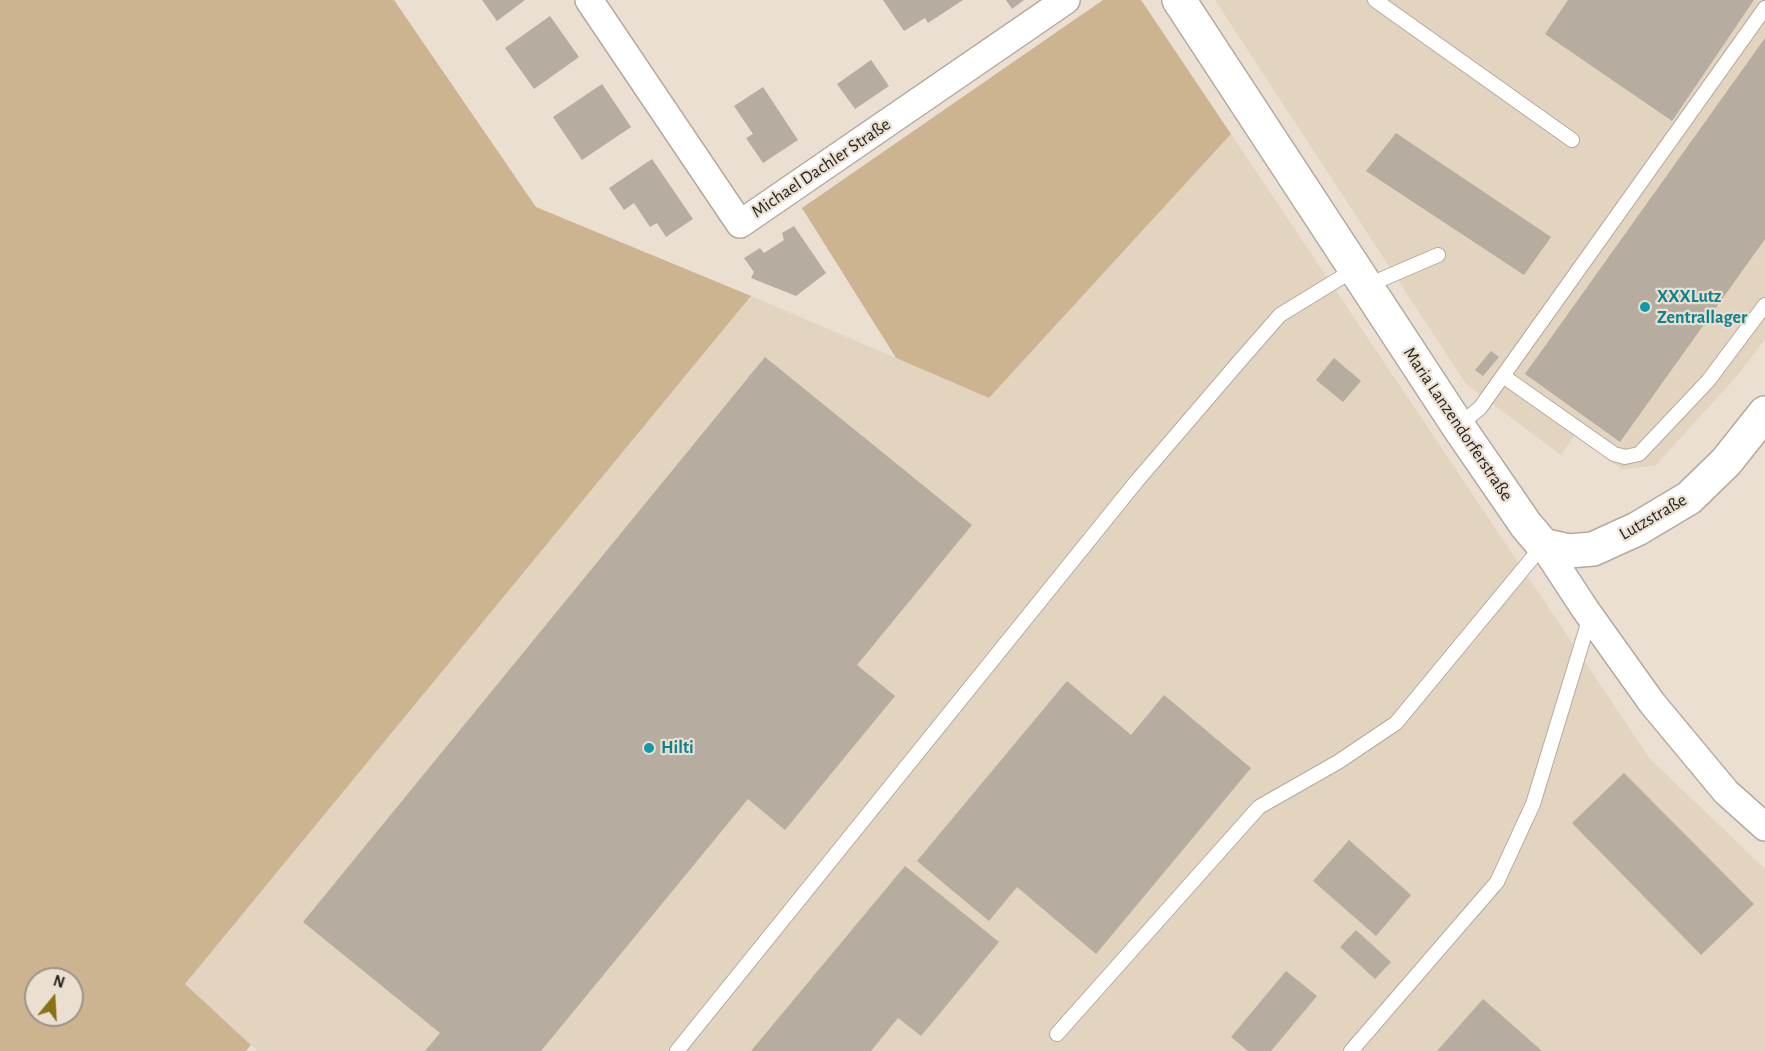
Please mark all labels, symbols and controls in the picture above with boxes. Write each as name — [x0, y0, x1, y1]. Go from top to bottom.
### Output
street label: Michael Dachler Straße — [747, 113, 895, 223]
place label: XXXLutz Zentrallager — [1657, 286, 1747, 328]
marker: XXXLutz Zentrallager — [1638, 300, 1652, 314]
street label: Maria Lanzendorferstraße — [1398, 343, 1518, 505]
street label: Lutzstraße — [1615, 489, 1691, 545]
place label: Hilti — [661, 737, 694, 759]
marker: Hilti — [642, 741, 656, 755]
north arrow — [24, 967, 84, 1027]
text: N — [51, 972, 67, 991]

